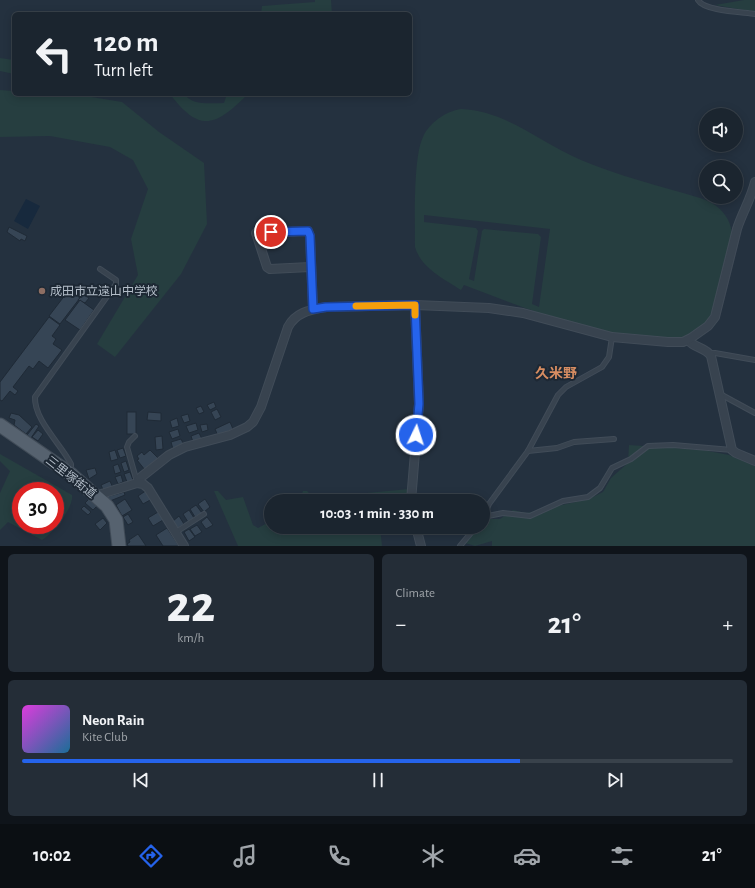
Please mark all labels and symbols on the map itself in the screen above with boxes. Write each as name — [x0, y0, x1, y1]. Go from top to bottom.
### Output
pin — [254, 215, 288, 249]
place label: 成田市立遠山中学校 — [50, 284, 158, 297]
marker: 成田市立遠山中学校 — [37, 286, 47, 296]
district label: 久米野 — [535, 366, 577, 381]
position arrow — [395, 414, 437, 456]
street label: 三里塚街道 — [44, 453, 99, 500]
speed limit sign: 30 — [12, 482, 64, 534]

